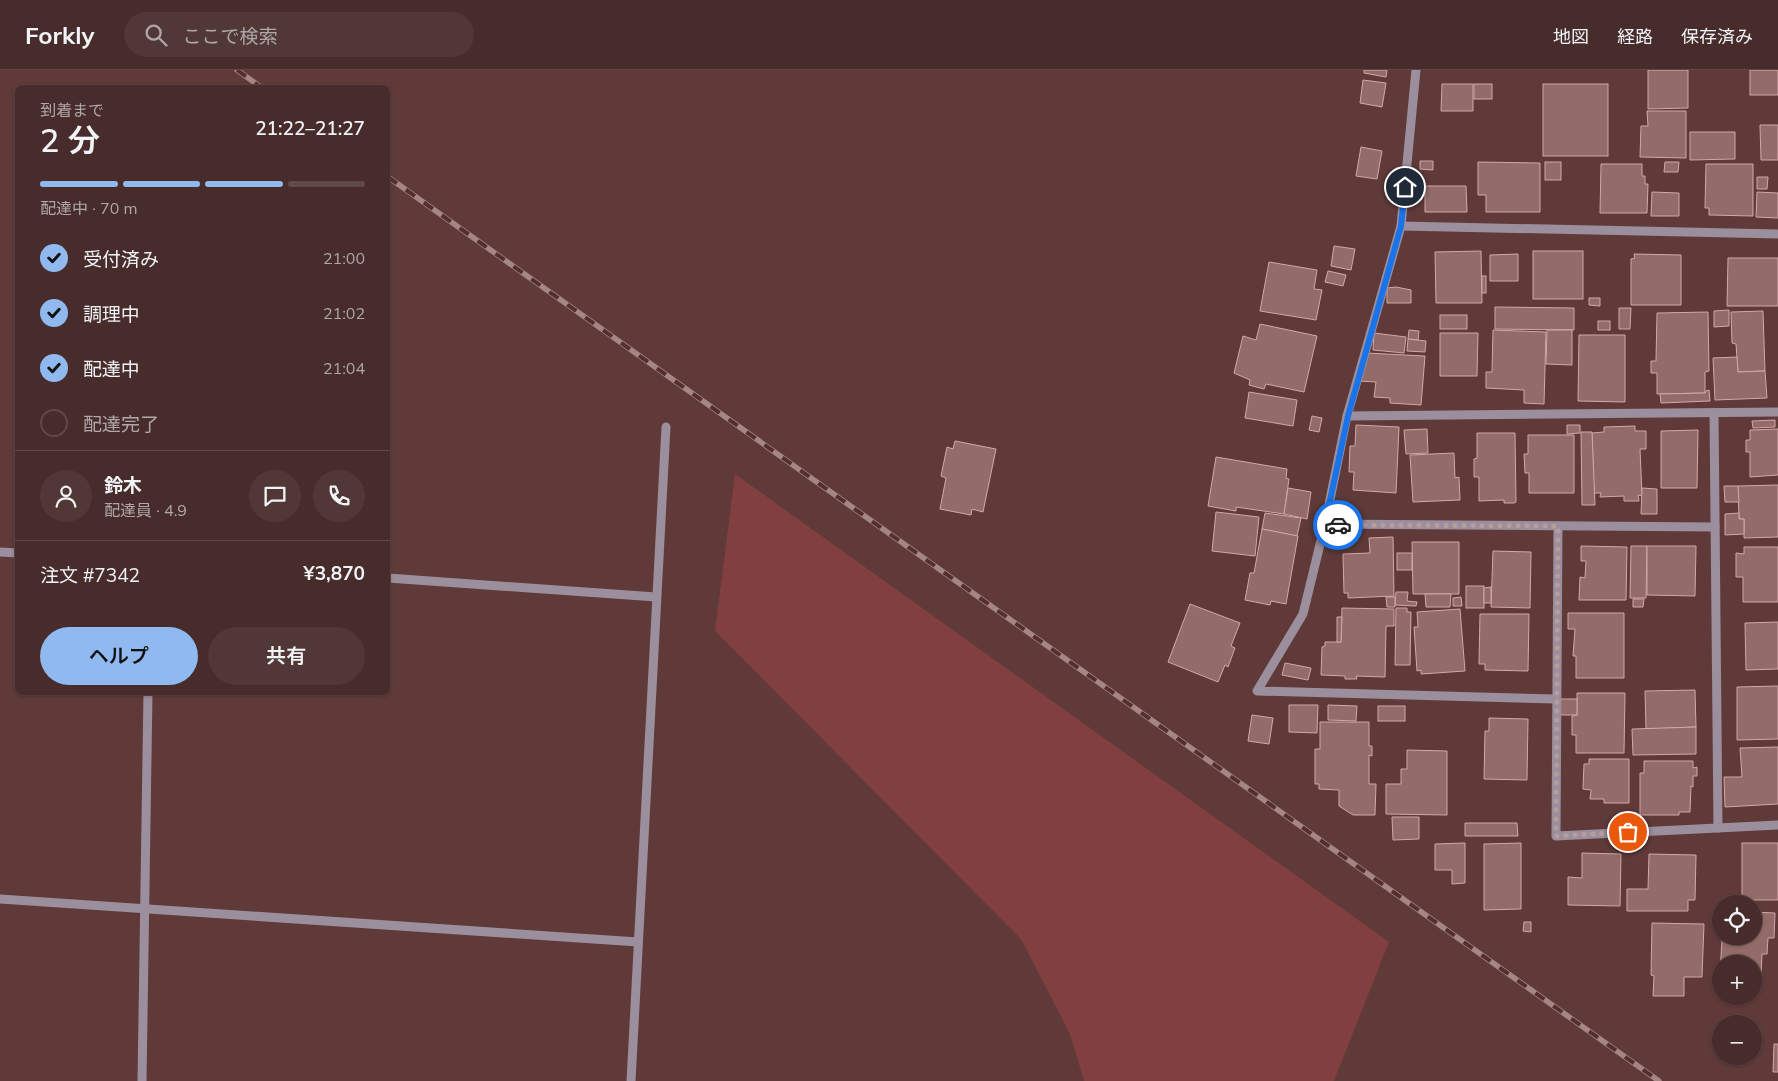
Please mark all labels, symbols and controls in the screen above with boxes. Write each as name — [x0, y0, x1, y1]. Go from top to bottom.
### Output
search box — [124, 12, 474, 57]
text: Forkly — [25, 20, 94, 50]
icon: search — [142, 21, 170, 49]
text: ここで検索 — [182, 24, 278, 48]
text: 地図 — [1553, 25, 1589, 48]
text: 経路 — [1617, 25, 1653, 48]
text: 保存済み — [1681, 25, 1753, 48]
text: 到着まで — [40, 100, 104, 120]
text: 21:22–21:27 — [255, 116, 365, 140]
text: 2 分 — [40, 120, 100, 160]
pin — [1384, 166, 1426, 208]
icon: home — [1391, 173, 1419, 201]
text: 配達中 · 70 m — [40, 198, 137, 218]
icon: check — [40, 244, 68, 272]
text: 受付済み — [83, 247, 159, 271]
text: 21:00 — [323, 248, 365, 268]
icon: check — [40, 299, 68, 327]
text: 調理中 — [83, 302, 140, 326]
text: 21:02 — [323, 303, 365, 323]
icon: check — [40, 354, 68, 382]
text: 配達中 — [83, 357, 140, 381]
text: 21:04 — [323, 358, 365, 378]
text: 配達完了 — [83, 412, 159, 436]
button: person — [40, 470, 92, 522]
button: chat — [249, 470, 301, 522]
button: phone — [313, 470, 365, 522]
text: 鈴木 — [104, 473, 142, 497]
text: 配達員 · 4.9 — [104, 500, 187, 520]
courier — [1313, 500, 1363, 550]
icon: car — [1324, 511, 1352, 539]
text: ¥3,870 — [303, 561, 365, 585]
text: 注文 #7342 — [40, 563, 140, 587]
button: ヘルプ — [40, 627, 198, 685]
button: 共有 — [208, 627, 365, 685]
pin — [1607, 811, 1649, 853]
icon: bag — [1614, 818, 1642, 846]
map controls — [1712, 895, 1762, 1065]
button: locate — [1712, 895, 1762, 945]
button: + — [1712, 955, 1762, 1005]
button: − — [1712, 1015, 1762, 1065]

